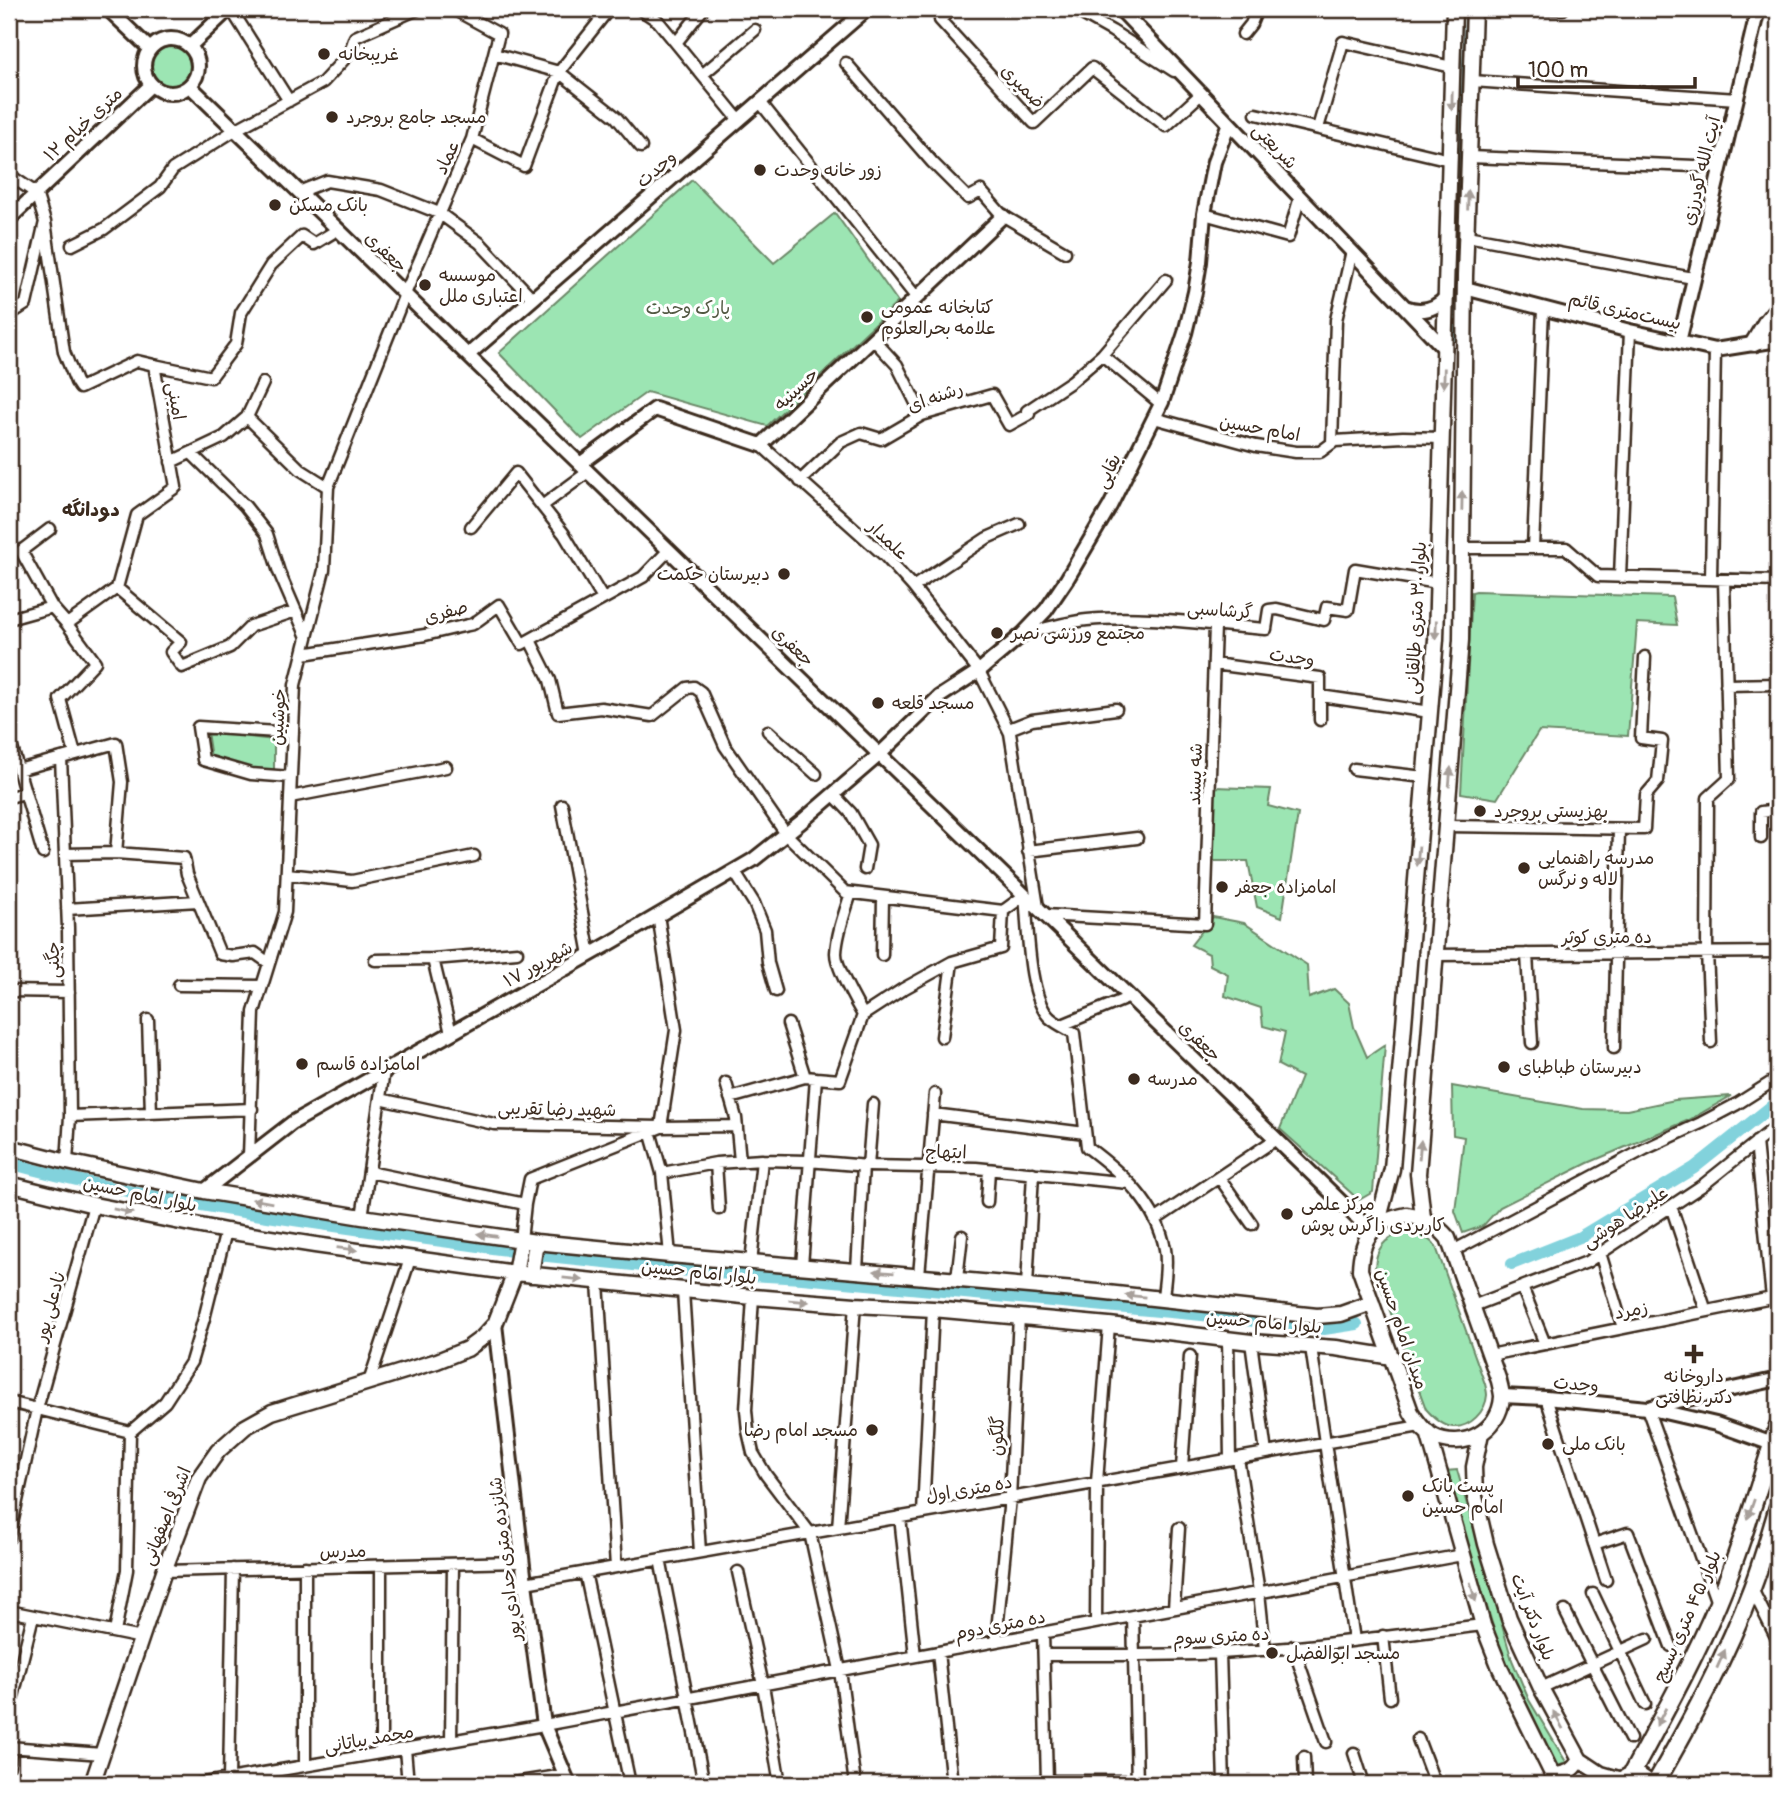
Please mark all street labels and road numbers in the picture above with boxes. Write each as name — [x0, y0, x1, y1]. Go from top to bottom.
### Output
street label: ضمیری — [996, 59, 1050, 113]
street label: ۱۲ متری خیام — [39, 82, 129, 168]
street label: آیت الله گودرزی — [1677, 113, 1727, 228]
street label: شریعتی — [1247, 118, 1302, 174]
street label: عماد — [430, 136, 465, 178]
street label: وحدت — [632, 146, 681, 193]
street label: جعفری — [360, 227, 412, 278]
street label: بیست‌متری قائم — [1566, 287, 1683, 338]
street label: حسینیه — [769, 363, 824, 416]
street label: رشنه ای — [904, 377, 966, 418]
street label: امینی — [161, 380, 190, 422]
street label: امام حسین — [1217, 410, 1302, 449]
street label: بقایی — [1090, 450, 1127, 492]
street label: علمدار — [861, 514, 913, 565]
street label: بلوار ۳۰ متری طالقانی — [1401, 541, 1432, 695]
street label: صفری — [422, 595, 471, 630]
street label: گرشاسبی — [1186, 597, 1254, 624]
street label: جعفری — [767, 621, 819, 672]
street label: وحدت — [1268, 643, 1316, 672]
street label: خوشبین — [266, 688, 291, 746]
street label: شه پسند — [1183, 743, 1208, 805]
street label: ده متری کوثر — [1560, 926, 1652, 949]
street label: ۱۷ شهریور — [500, 936, 577, 993]
street label: چگنی — [42, 941, 65, 979]
street label: جعفری — [1174, 1016, 1226, 1067]
street label: شهید رضا تقریبی — [497, 1097, 617, 1122]
street label: ابتهاج — [925, 1141, 967, 1164]
street label: بلوار امام حسین — [80, 1171, 199, 1220]
street label: علیرضا هوشی — [1578, 1181, 1673, 1254]
street label: بلوار امام حسین — [640, 1255, 758, 1292]
street label: میدان امام حسین — [1368, 1266, 1433, 1393]
street label: نادعلی پور — [29, 1268, 72, 1346]
street label: زمرد — [1612, 1296, 1650, 1325]
street label: بلوار امام حسین — [1205, 1306, 1323, 1341]
street label: وحدت — [1552, 1371, 1600, 1398]
street label: گلگون — [985, 1415, 1010, 1457]
street label: اشرفی اصفهانی — [135, 1463, 197, 1569]
street label: ده متری اول — [924, 1471, 1014, 1508]
street label: شانزده متری حدادی پور — [484, 1476, 527, 1644]
street label: مدرس — [319, 1540, 367, 1563]
street label: بلوار ۴۵ متری بسیج — [1648, 1547, 1727, 1686]
street label: بلوار دکتر آیت — [1505, 1570, 1560, 1664]
street label: ده متری دوم — [953, 1605, 1048, 1648]
street label: ده متری سوم — [1172, 1622, 1270, 1653]
street label: محمد بیاتانی — [322, 1720, 416, 1759]

